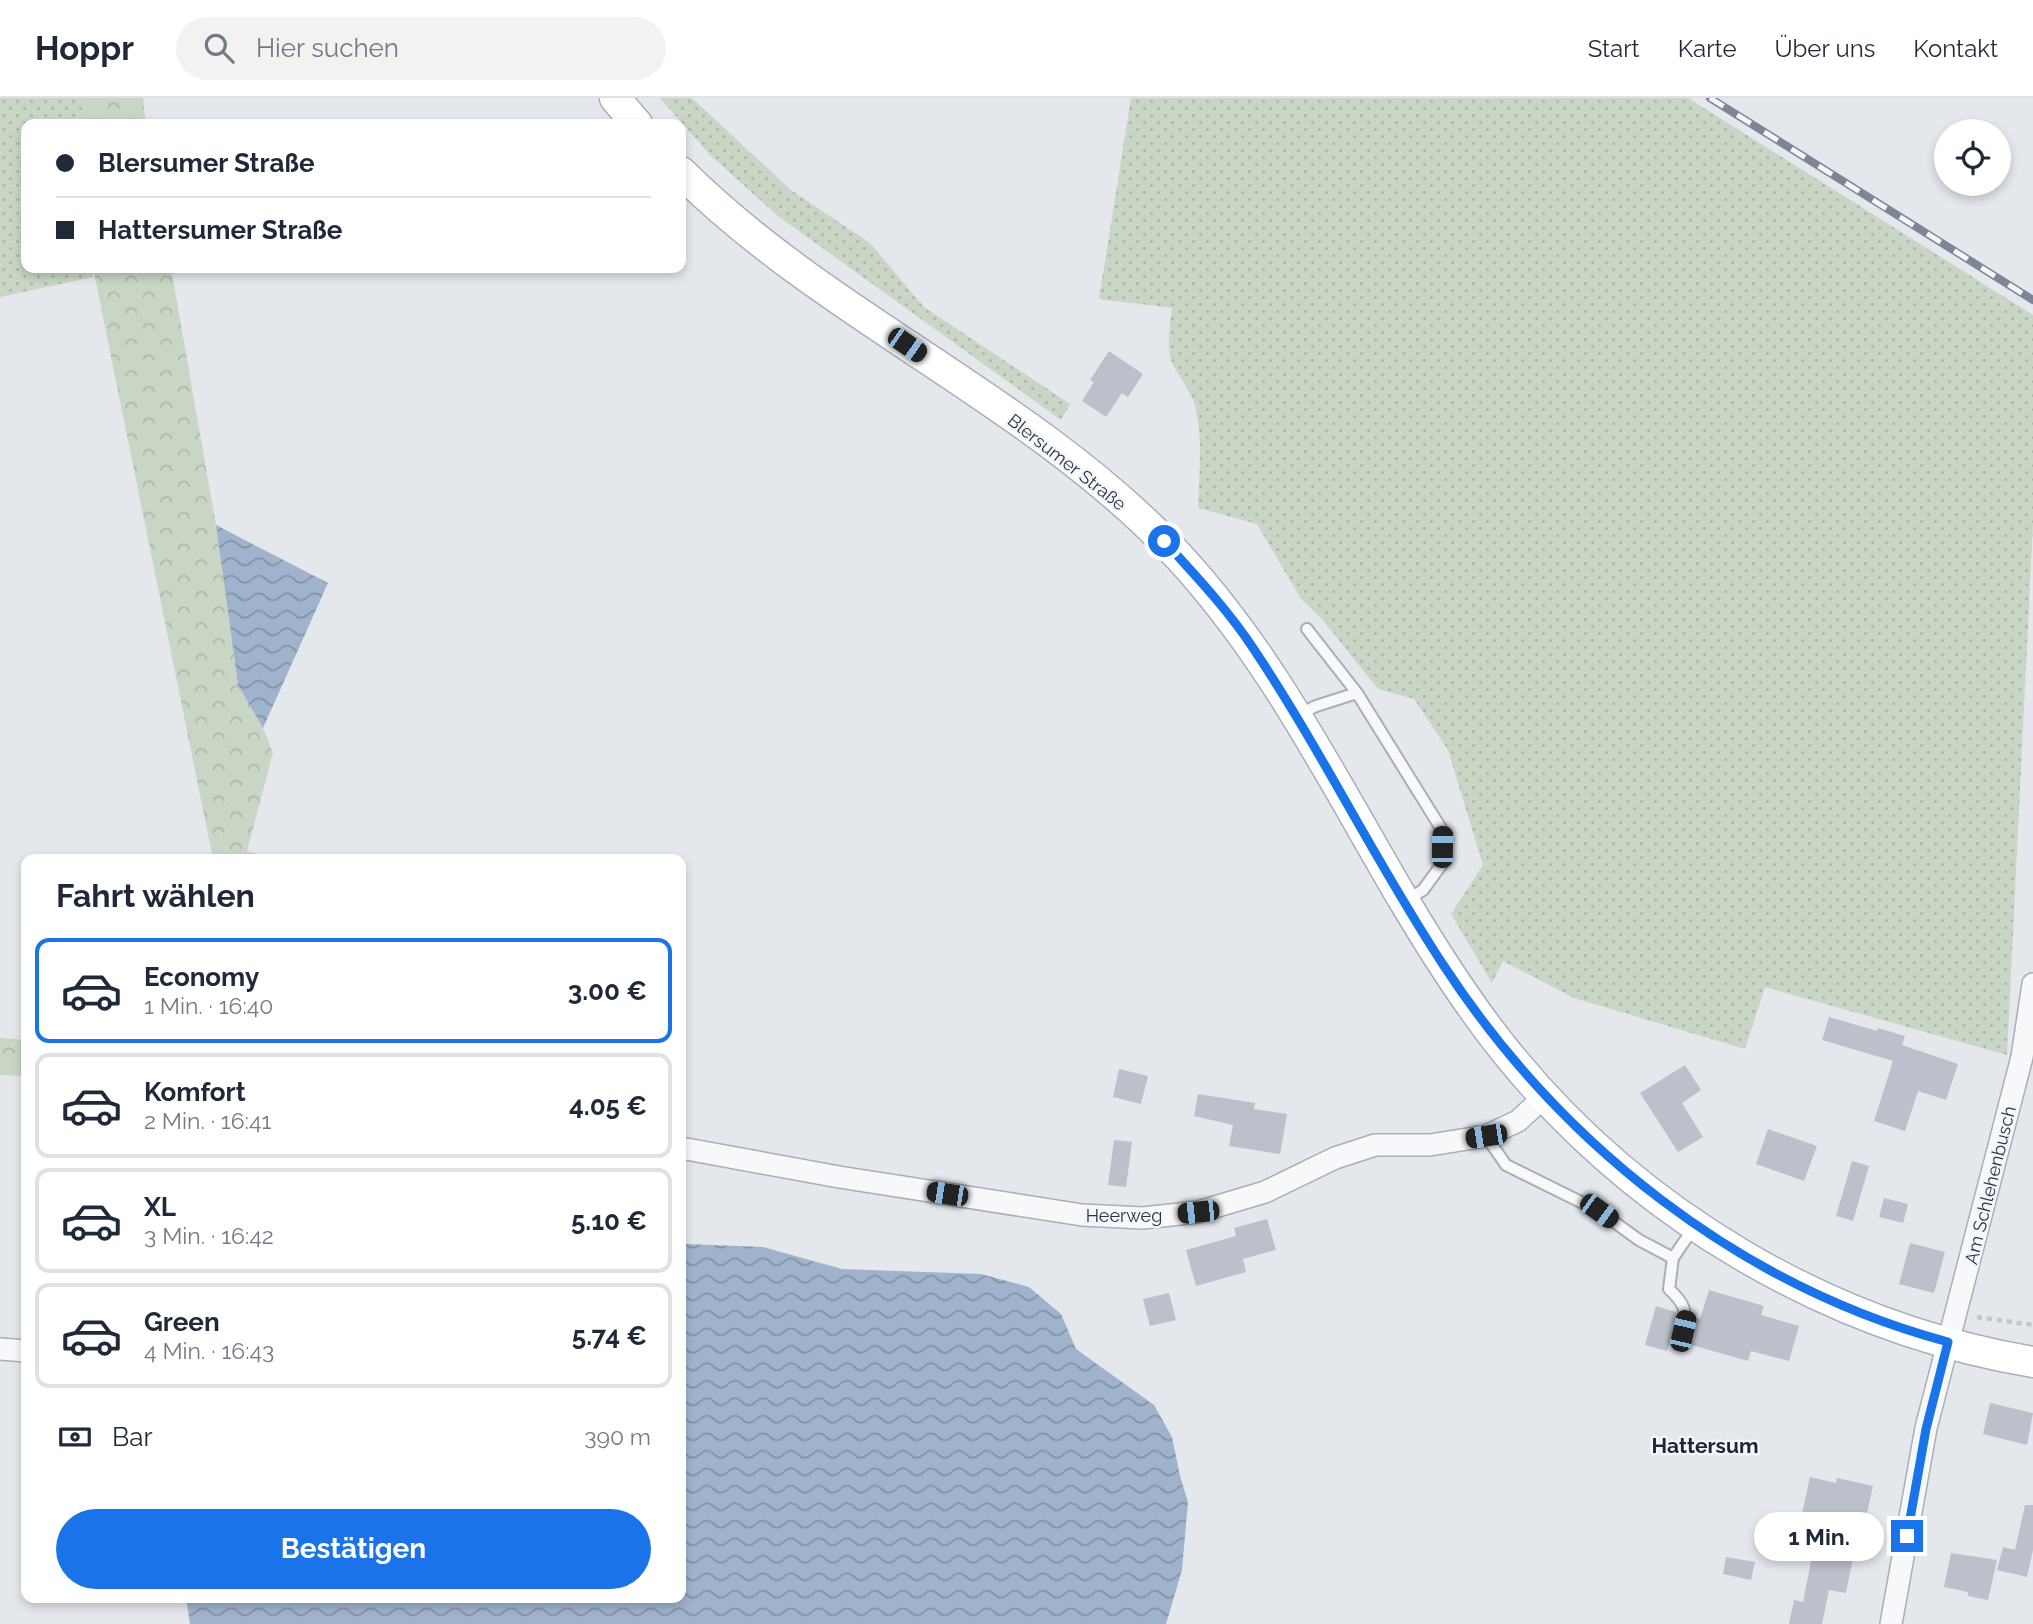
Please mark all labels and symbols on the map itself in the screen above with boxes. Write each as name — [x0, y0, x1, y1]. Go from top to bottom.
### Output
car — [884, 324, 931, 366]
street label: Blersumer Straße — [1004, 409, 1131, 515]
route start — [1148, 525, 1180, 557]
car — [1432, 826, 1453, 868]
street label: Am Schlehenbusch — [1960, 1104, 2020, 1266]
car — [1464, 1122, 1509, 1150]
car — [925, 1180, 970, 1208]
car — [1576, 1190, 1623, 1232]
car — [1177, 1199, 1220, 1225]
street label: Heerweg — [1086, 1205, 1162, 1226]
car — [1669, 1308, 1698, 1354]
district label: Hattersum — [1651, 1433, 1759, 1458]
callout: 1 Min. — [1753, 1512, 1882, 1560]
route end — [1891, 1520, 1923, 1552]

